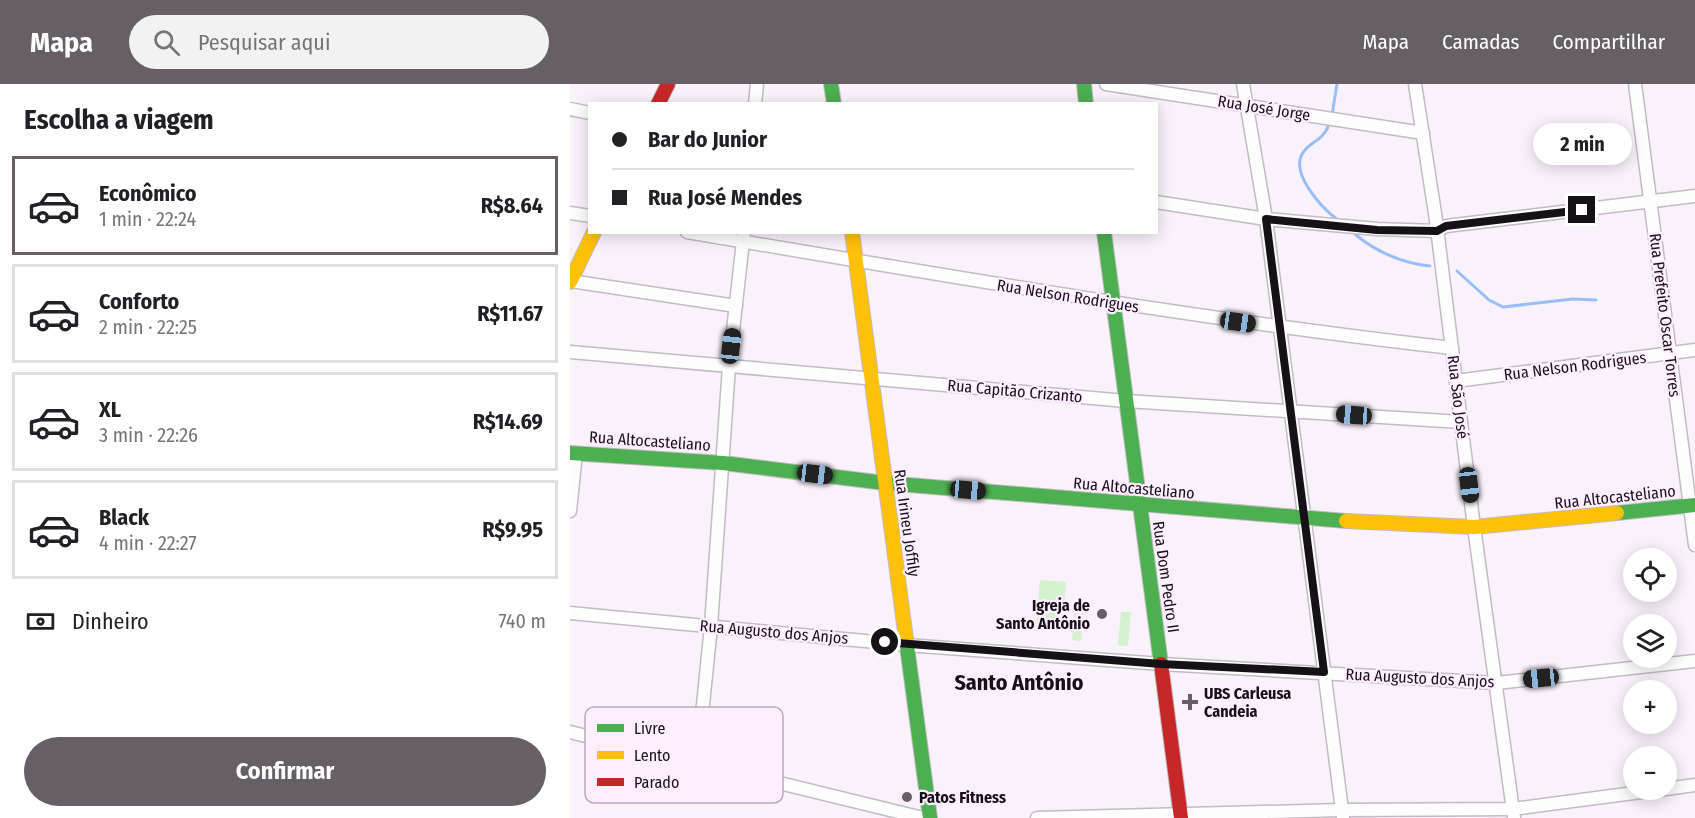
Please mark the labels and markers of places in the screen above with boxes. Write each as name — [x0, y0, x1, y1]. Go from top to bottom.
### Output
place label: Igreja de Santo Antônio — [996, 596, 1090, 633]
marker: Igreja de Santo Antônio — [1095, 607, 1109, 621]
place label: UBS Carleusa Candeia — [1204, 684, 1291, 721]
marker: UBS Carleusa Candeia — [1181, 693, 1199, 711]
place label: Patos Fitness — [919, 788, 1006, 807]
marker: Patos Fitness — [900, 790, 914, 804]

